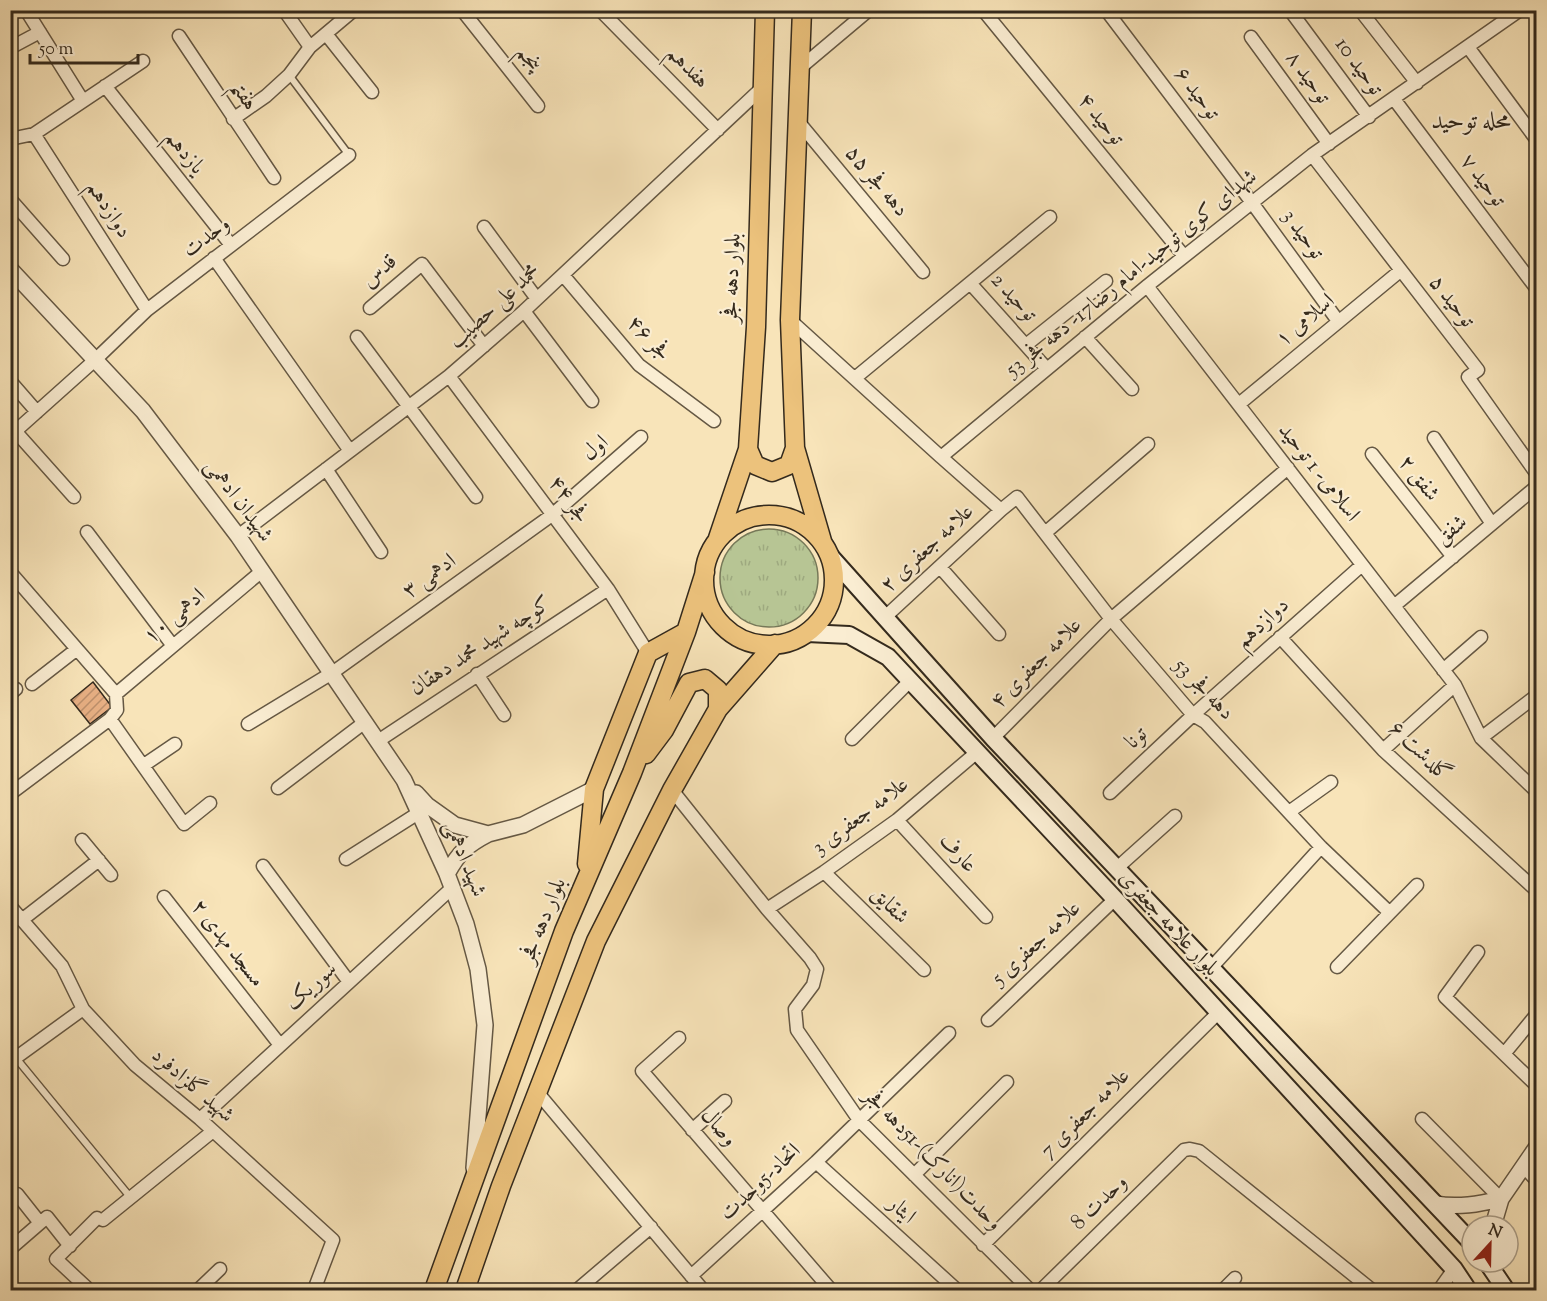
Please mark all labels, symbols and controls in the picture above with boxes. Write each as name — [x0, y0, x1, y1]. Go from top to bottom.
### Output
scale bar — [30, 27, 138, 65]
street label: توحید 10 — [1326, 31, 1391, 104]
text: 50 m — [38, 37, 74, 63]
street label: پنجم — [506, 39, 550, 82]
street label: هفدهم — [657, 39, 716, 98]
street label: توحید ۸ — [1277, 45, 1338, 112]
street label: توحید ۶ — [1165, 61, 1227, 128]
street label: هفتم — [219, 74, 265, 119]
street label: توحید ۴ — [1069, 87, 1132, 154]
district label: محله توحید — [1431, 105, 1511, 139]
street label: یازدهم — [154, 124, 213, 185]
street label: دهه فجر ۵۵ — [836, 139, 916, 225]
street label: توحید ۷ — [1451, 148, 1513, 215]
street label: شهدای کوی توحید-امام رضا17- دهه فجر 53 — [998, 162, 1266, 388]
street label: دوازدهم — [76, 175, 139, 246]
street label: توحید 3 — [1273, 203, 1332, 268]
street label: وحدت — [176, 209, 238, 267]
street label: بلوار دهه فجر — [715, 233, 751, 325]
street label: قدس — [355, 247, 405, 297]
street label: محمد علی حصیب — [442, 257, 548, 357]
street label: توحید 2 — [982, 266, 1044, 330]
street label: توحید ۵ — [1420, 269, 1482, 336]
street label: اسلامی ۱ — [1269, 287, 1343, 355]
street label: فجر ۴۶ — [618, 309, 678, 369]
street label: اسلامی- 1 توحید — [1269, 417, 1367, 529]
street label: اول — [575, 428, 617, 470]
street label: شفق ۲ — [1389, 449, 1447, 509]
street label: شهیدان ادهمی — [196, 452, 280, 550]
street label: فجر ۴۴ — [539, 469, 597, 531]
street label: علامه جعفری ۲ — [874, 497, 982, 601]
street label: شفق — [1429, 508, 1475, 554]
street label: ادهمی ۳ — [396, 546, 464, 608]
street label: ادهمی ۱۰ — [137, 581, 213, 653]
street label: کوچه شهید محمد دهقان — [404, 589, 558, 705]
street label: دوازدهم — [1229, 591, 1299, 659]
street label: علامه جعفری ۴ — [984, 611, 1090, 717]
street label: دهه فجر 53 — [1164, 650, 1241, 728]
street label: گلدشت ۶ — [1380, 714, 1458, 790]
street label: تونا — [1118, 720, 1156, 758]
street label: علامه جعفری 3 — [806, 770, 916, 864]
street label: شهید ادهمی — [434, 816, 494, 902]
street label: عارف — [930, 827, 984, 881]
street label: بلوار علامه جعفری — [1110, 864, 1226, 984]
street label: بلوار دهه فجر — [512, 873, 576, 971]
street label: شقایق — [862, 879, 916, 933]
street label: مسجد مهدی ۲ — [182, 893, 272, 995]
street label: علامه جعفری 5 — [983, 894, 1089, 996]
street label: سوریک — [279, 955, 345, 1019]
street label: شهید گلزادفرد — [143, 1041, 241, 1131]
street label: علامه جعفری 7 — [1034, 1062, 1138, 1166]
street label: وحدت(انارک)-51دهه فجر — [854, 1080, 1009, 1239]
street label: وصال — [692, 1101, 744, 1155]
street label: اتحاد-5وحدت — [713, 1137, 809, 1229]
street label: وحدت 8 — [1064, 1168, 1136, 1238]
street label: ایثار — [878, 1188, 922, 1233]
north arrow — [1460, 1214, 1520, 1274]
text: N — [1484, 1219, 1505, 1246]

